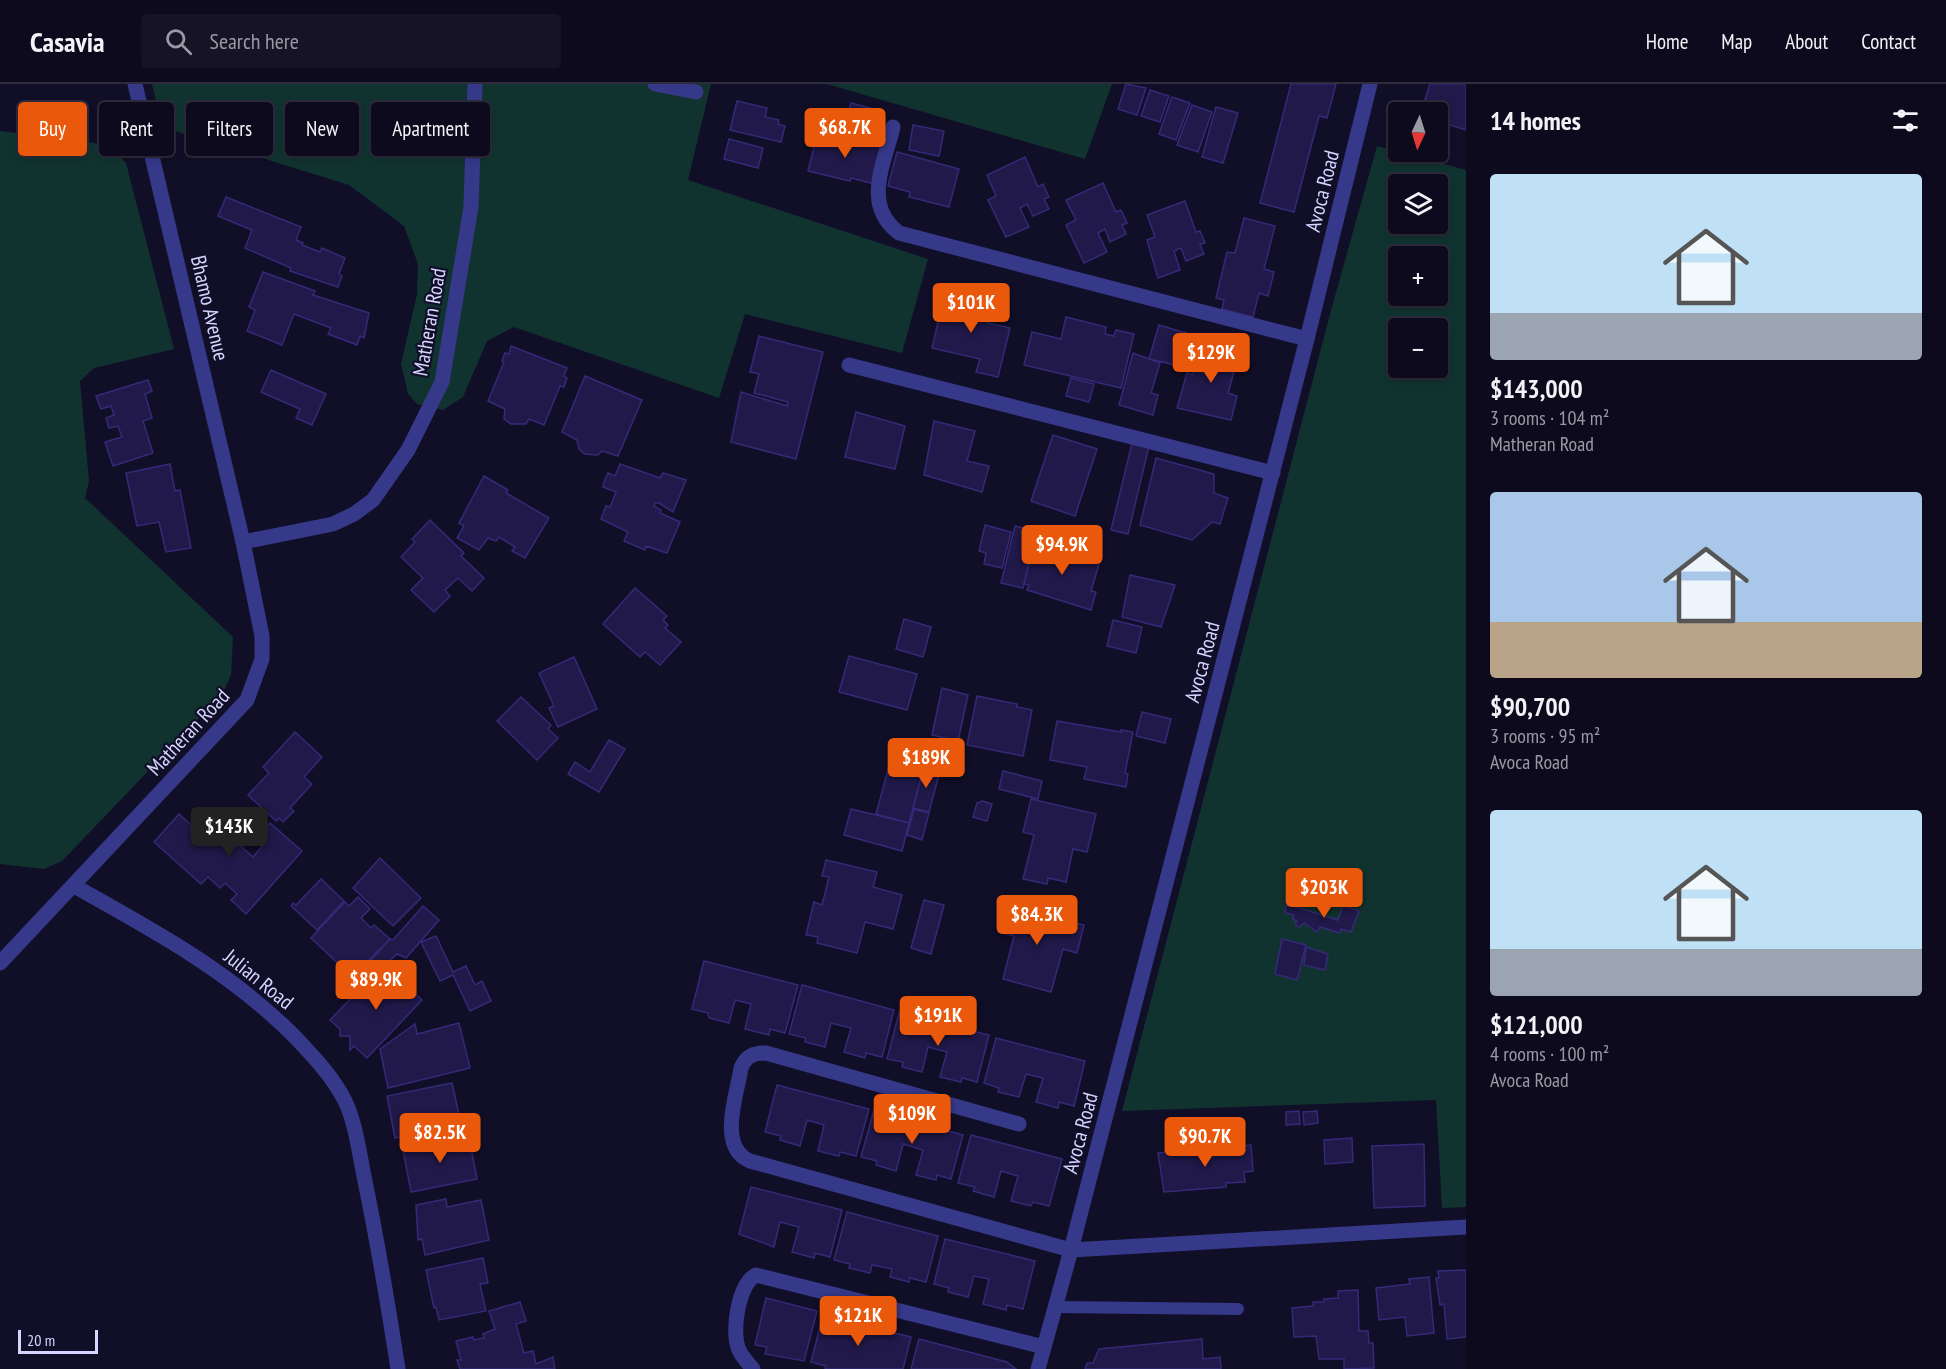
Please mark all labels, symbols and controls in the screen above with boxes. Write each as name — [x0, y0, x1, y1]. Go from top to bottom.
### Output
search box — [141, 14, 561, 68]
text: Casavia — [30, 23, 105, 60]
icon: search — [162, 25, 195, 58]
text: Search here — [210, 27, 299, 55]
text: Home — [1646, 28, 1688, 55]
text: Map — [1721, 28, 1752, 55]
text: About — [1785, 28, 1828, 55]
text: Contact — [1861, 28, 1916, 55]
chip: Buy — [18, 102, 87, 156]
chip: Rent — [99, 102, 174, 156]
chip: Filters — [186, 102, 273, 156]
chip: New — [285, 102, 359, 156]
chip: Apartment — [371, 102, 490, 156]
north arrow — [1388, 102, 1448, 162]
map controls — [1388, 102, 1448, 378]
text: 14 homes — [1490, 104, 1581, 137]
icon: filters — [1889, 104, 1922, 137]
pin: $68.7K — [796, 108, 894, 159]
text: $68.7K — [819, 114, 871, 140]
street label: Avoca Road — [1299, 148, 1345, 234]
button: layers — [1388, 174, 1448, 234]
icon: home — [1652, 213, 1760, 321]
button: + — [1388, 246, 1448, 306]
street label: Bhamo Avenue — [185, 253, 235, 363]
street label: Matheran Road — [406, 266, 452, 378]
pin: $101K — [929, 283, 1013, 334]
text: $101K — [947, 289, 995, 315]
button: − — [1388, 318, 1448, 378]
pin: $129K — [1169, 333, 1253, 384]
text: $129K — [1187, 339, 1235, 365]
text: $143,000 — [1490, 372, 1583, 405]
text: 3 rooms · 104 m² — [1490, 405, 1609, 431]
text: Matheran Road — [1490, 431, 1594, 457]
pin: $94.9K — [1013, 525, 1111, 576]
text: $94.9K — [1036, 531, 1088, 557]
icon: home — [1652, 531, 1760, 639]
street label: Avoca Road — [1178, 619, 1226, 705]
street label: Matheran Road — [141, 683, 235, 781]
text: $90,700 — [1490, 690, 1570, 723]
text: 3 rooms · 95 m² — [1490, 723, 1600, 749]
pin: $189K — [884, 738, 968, 789]
text: $189K — [902, 744, 950, 770]
text: Avoca Road — [1490, 749, 1569, 775]
pin: $143K — [187, 807, 271, 858]
text: $143K — [205, 813, 253, 839]
icon: home — [1652, 849, 1760, 957]
pin: $203K — [1282, 868, 1366, 919]
text: $203K — [1300, 874, 1348, 900]
pin: $84.3K — [988, 895, 1086, 946]
text: $84.3K — [1011, 901, 1063, 927]
street label: Julian Road — [218, 942, 299, 1015]
pin: $89.9K — [327, 960, 425, 1011]
text: $89.9K — [350, 966, 402, 992]
pin: $191K — [896, 996, 980, 1047]
text: $191K — [914, 1002, 962, 1028]
text: $121,000 — [1490, 1008, 1583, 1041]
text: 4 rooms · 100 m² — [1490, 1041, 1609, 1067]
text: Avoca Road — [1490, 1067, 1569, 1093]
street label: Avoca Road — [1056, 1090, 1104, 1176]
pin: $109K — [870, 1094, 954, 1145]
text: $109K — [888, 1100, 936, 1126]
pin: $82.5K — [391, 1113, 489, 1164]
pin: $90.7K — [1156, 1117, 1254, 1168]
text: $82.5K — [414, 1119, 466, 1145]
text: $90.7K — [1179, 1123, 1231, 1149]
pin: $121K — [816, 1296, 900, 1347]
text: $121K — [834, 1302, 882, 1328]
scale bar — [18, 1327, 98, 1354]
text: 20 m — [27, 1330, 55, 1350]

